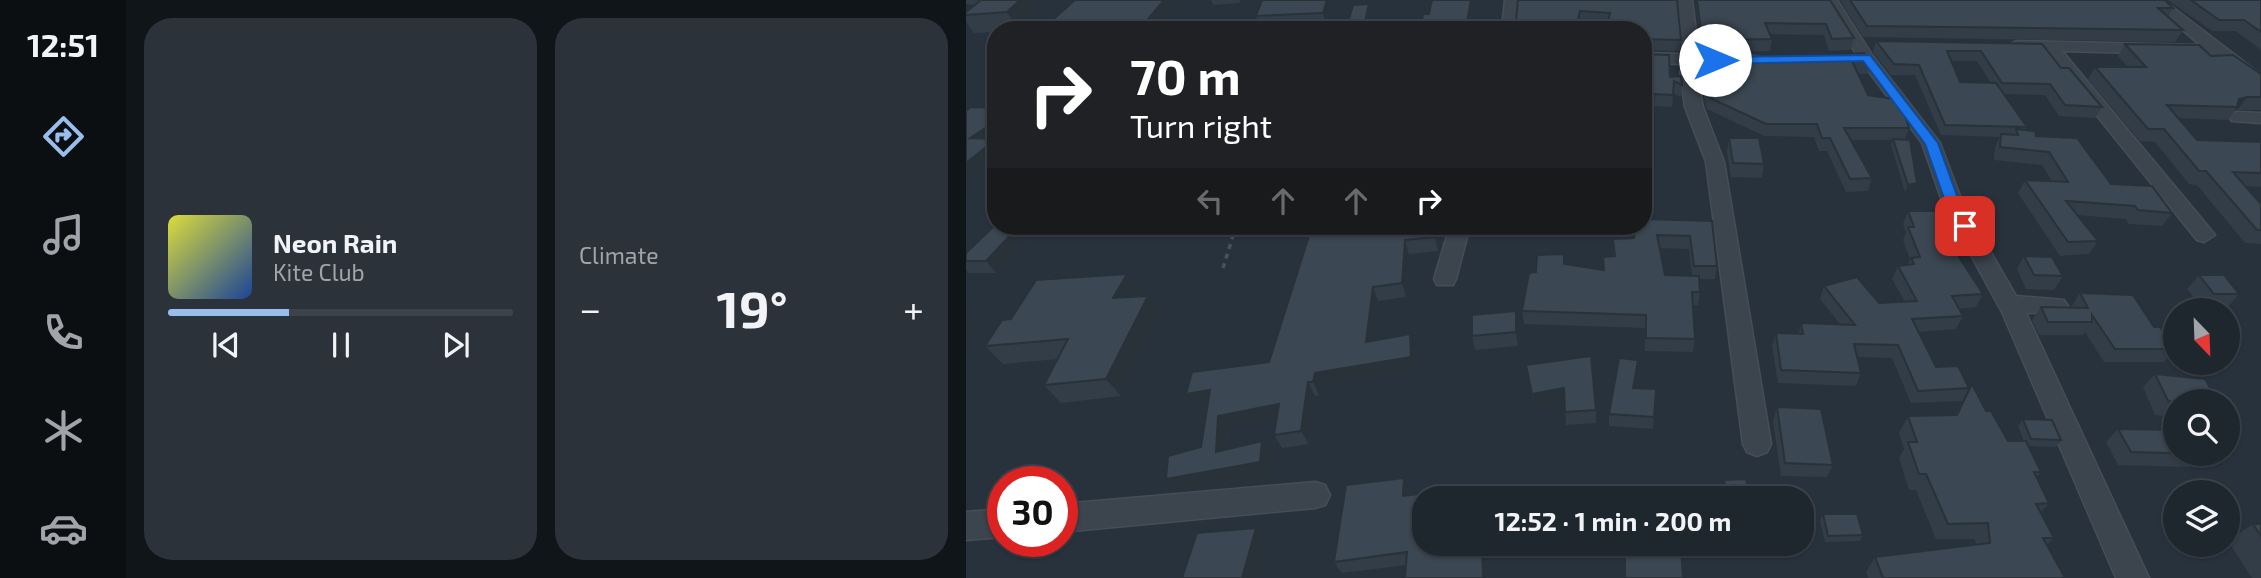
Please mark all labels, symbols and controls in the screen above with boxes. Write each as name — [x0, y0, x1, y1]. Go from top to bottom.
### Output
position arrow — [1678, 23, 1752, 97]
text: 12:51 — [27, 25, 99, 63]
text: 70 m — [1130, 46, 1241, 105]
icon: right — [1015, 49, 1106, 140]
text: Turn right — [1130, 106, 1272, 144]
icon: directions — [39, 112, 88, 161]
icon: left — [1191, 182, 1229, 220]
icon: ahead — [1264, 182, 1302, 220]
icon: ahead — [1337, 182, 1375, 220]
icon: right — [1410, 182, 1448, 220]
pin — [1935, 196, 1995, 256]
icon: arrive — [1946, 207, 1984, 245]
icon: music — [39, 210, 88, 259]
text: Neon Rain — [273, 227, 397, 258]
text: Climate — [579, 241, 659, 269]
text: Kite Club — [273, 258, 365, 286]
text: 19° — [717, 276, 788, 338]
text: − — [579, 285, 601, 331]
text: + — [903, 285, 924, 331]
north arrow — [2163, 298, 2240, 374]
map controls — [2163, 298, 2240, 557]
icon: phone — [39, 308, 88, 357]
icon: previous — [207, 326, 245, 364]
icon: pause — [322, 326, 360, 364]
icon: next — [437, 326, 475, 364]
button: search — [2163, 389, 2240, 466]
icon: climate — [39, 406, 88, 455]
speed limit sign: 30 — [987, 466, 1078, 557]
button: layers — [2163, 480, 2240, 557]
icon: car — [39, 504, 88, 553]
text: 12:52 · 1 min · 200 m — [1495, 505, 1732, 536]

